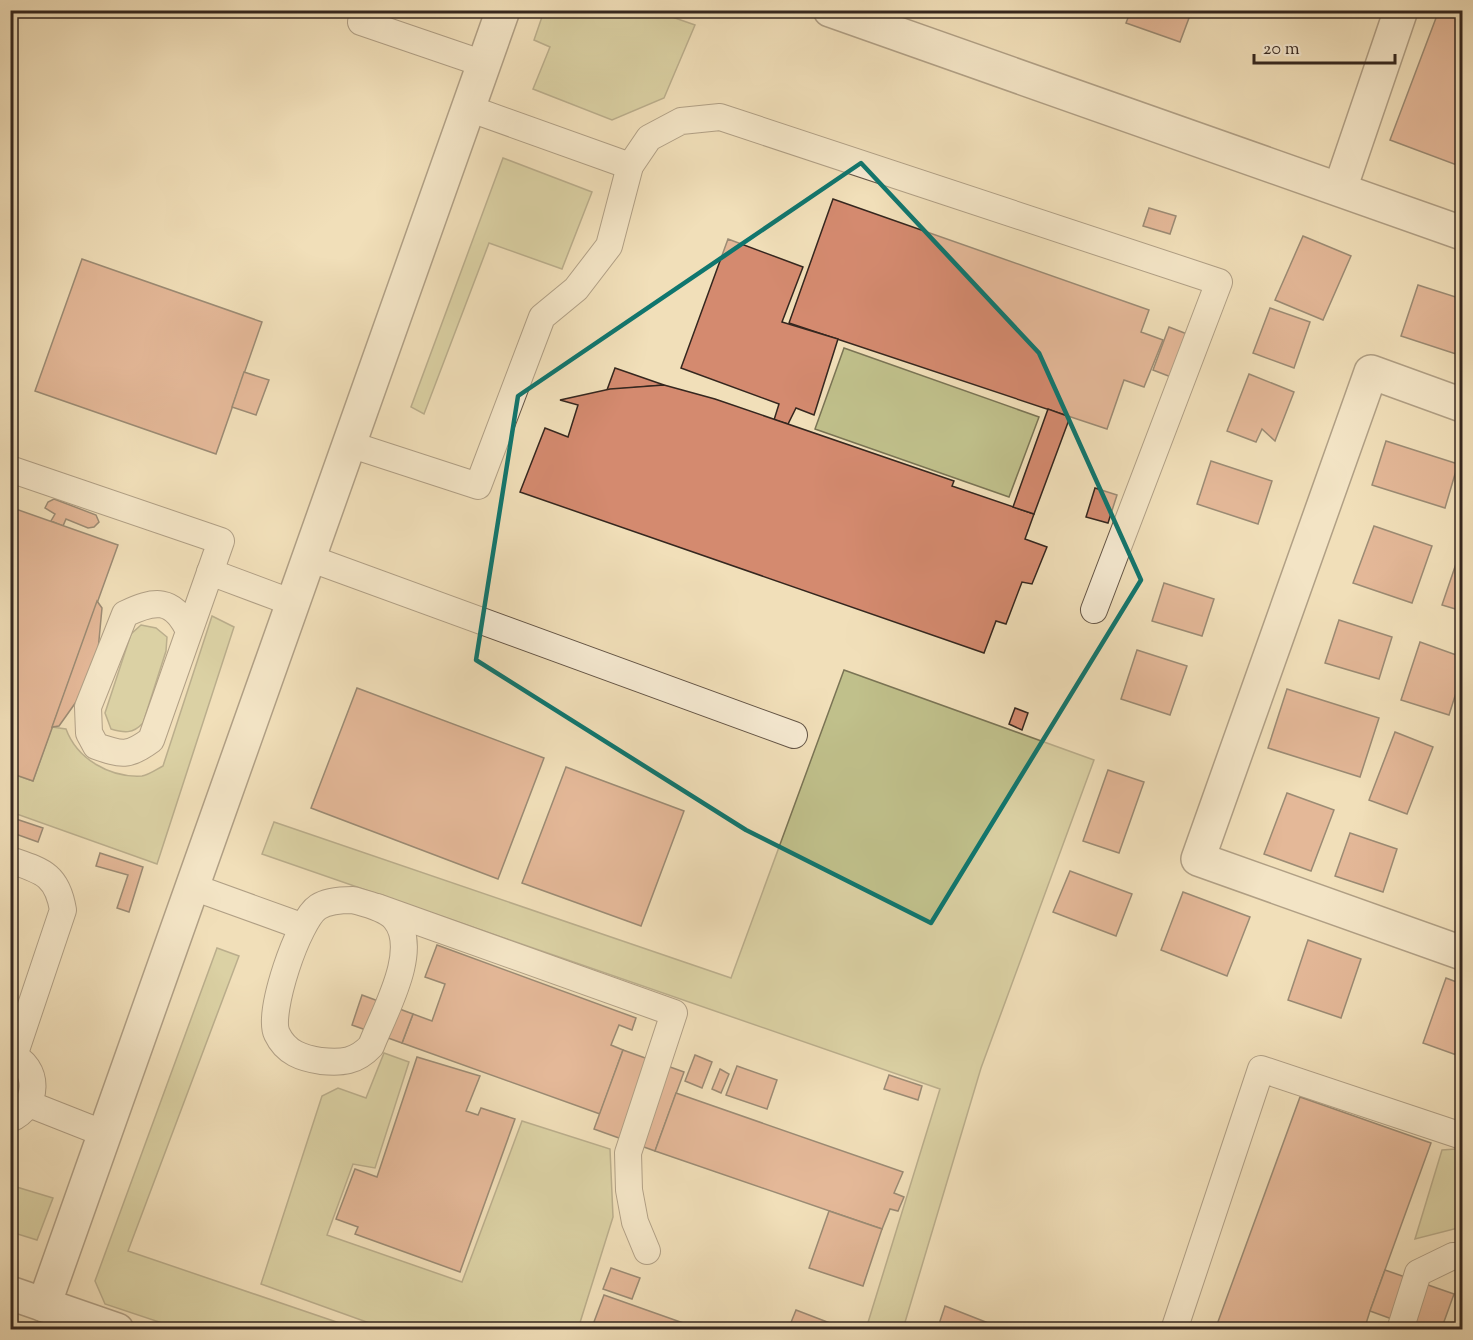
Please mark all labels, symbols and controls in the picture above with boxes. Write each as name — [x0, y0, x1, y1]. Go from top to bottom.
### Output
scale bar — [1254, 27, 1395, 65]
text: 20 m — [1263, 37, 1300, 63]

